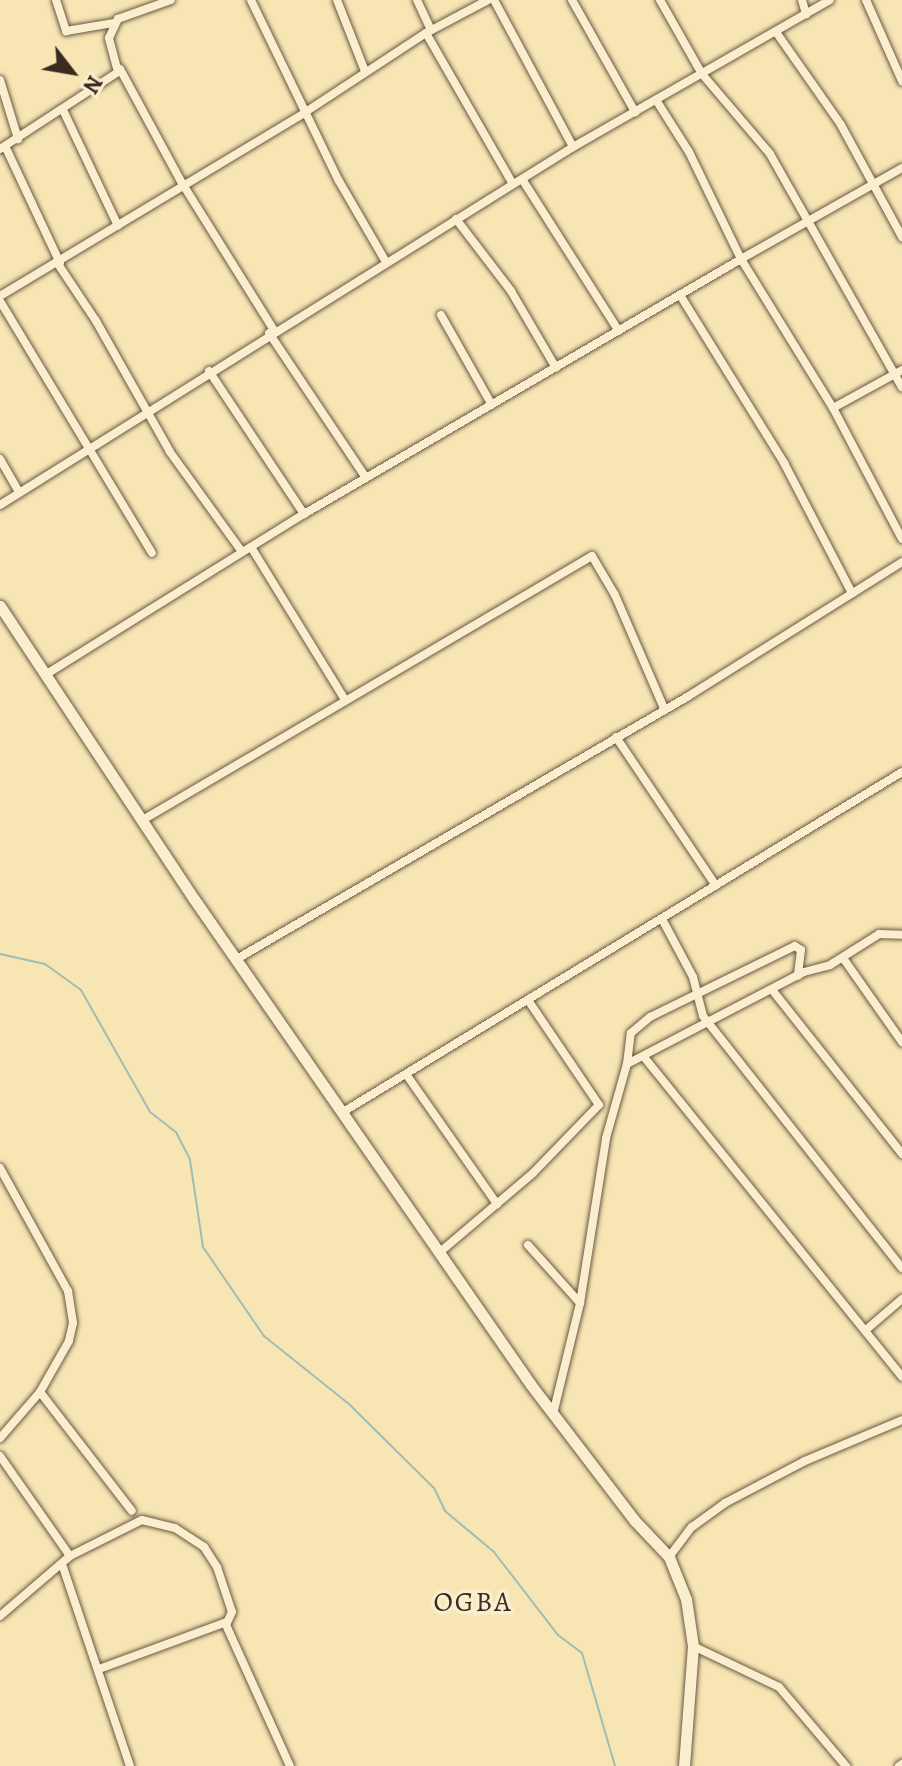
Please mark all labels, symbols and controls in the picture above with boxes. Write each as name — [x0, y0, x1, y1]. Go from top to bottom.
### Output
north arrow — [32, 32, 112, 112]
text: N — [76, 70, 110, 99]
district label: OGBA — [433, 1585, 513, 1619]

